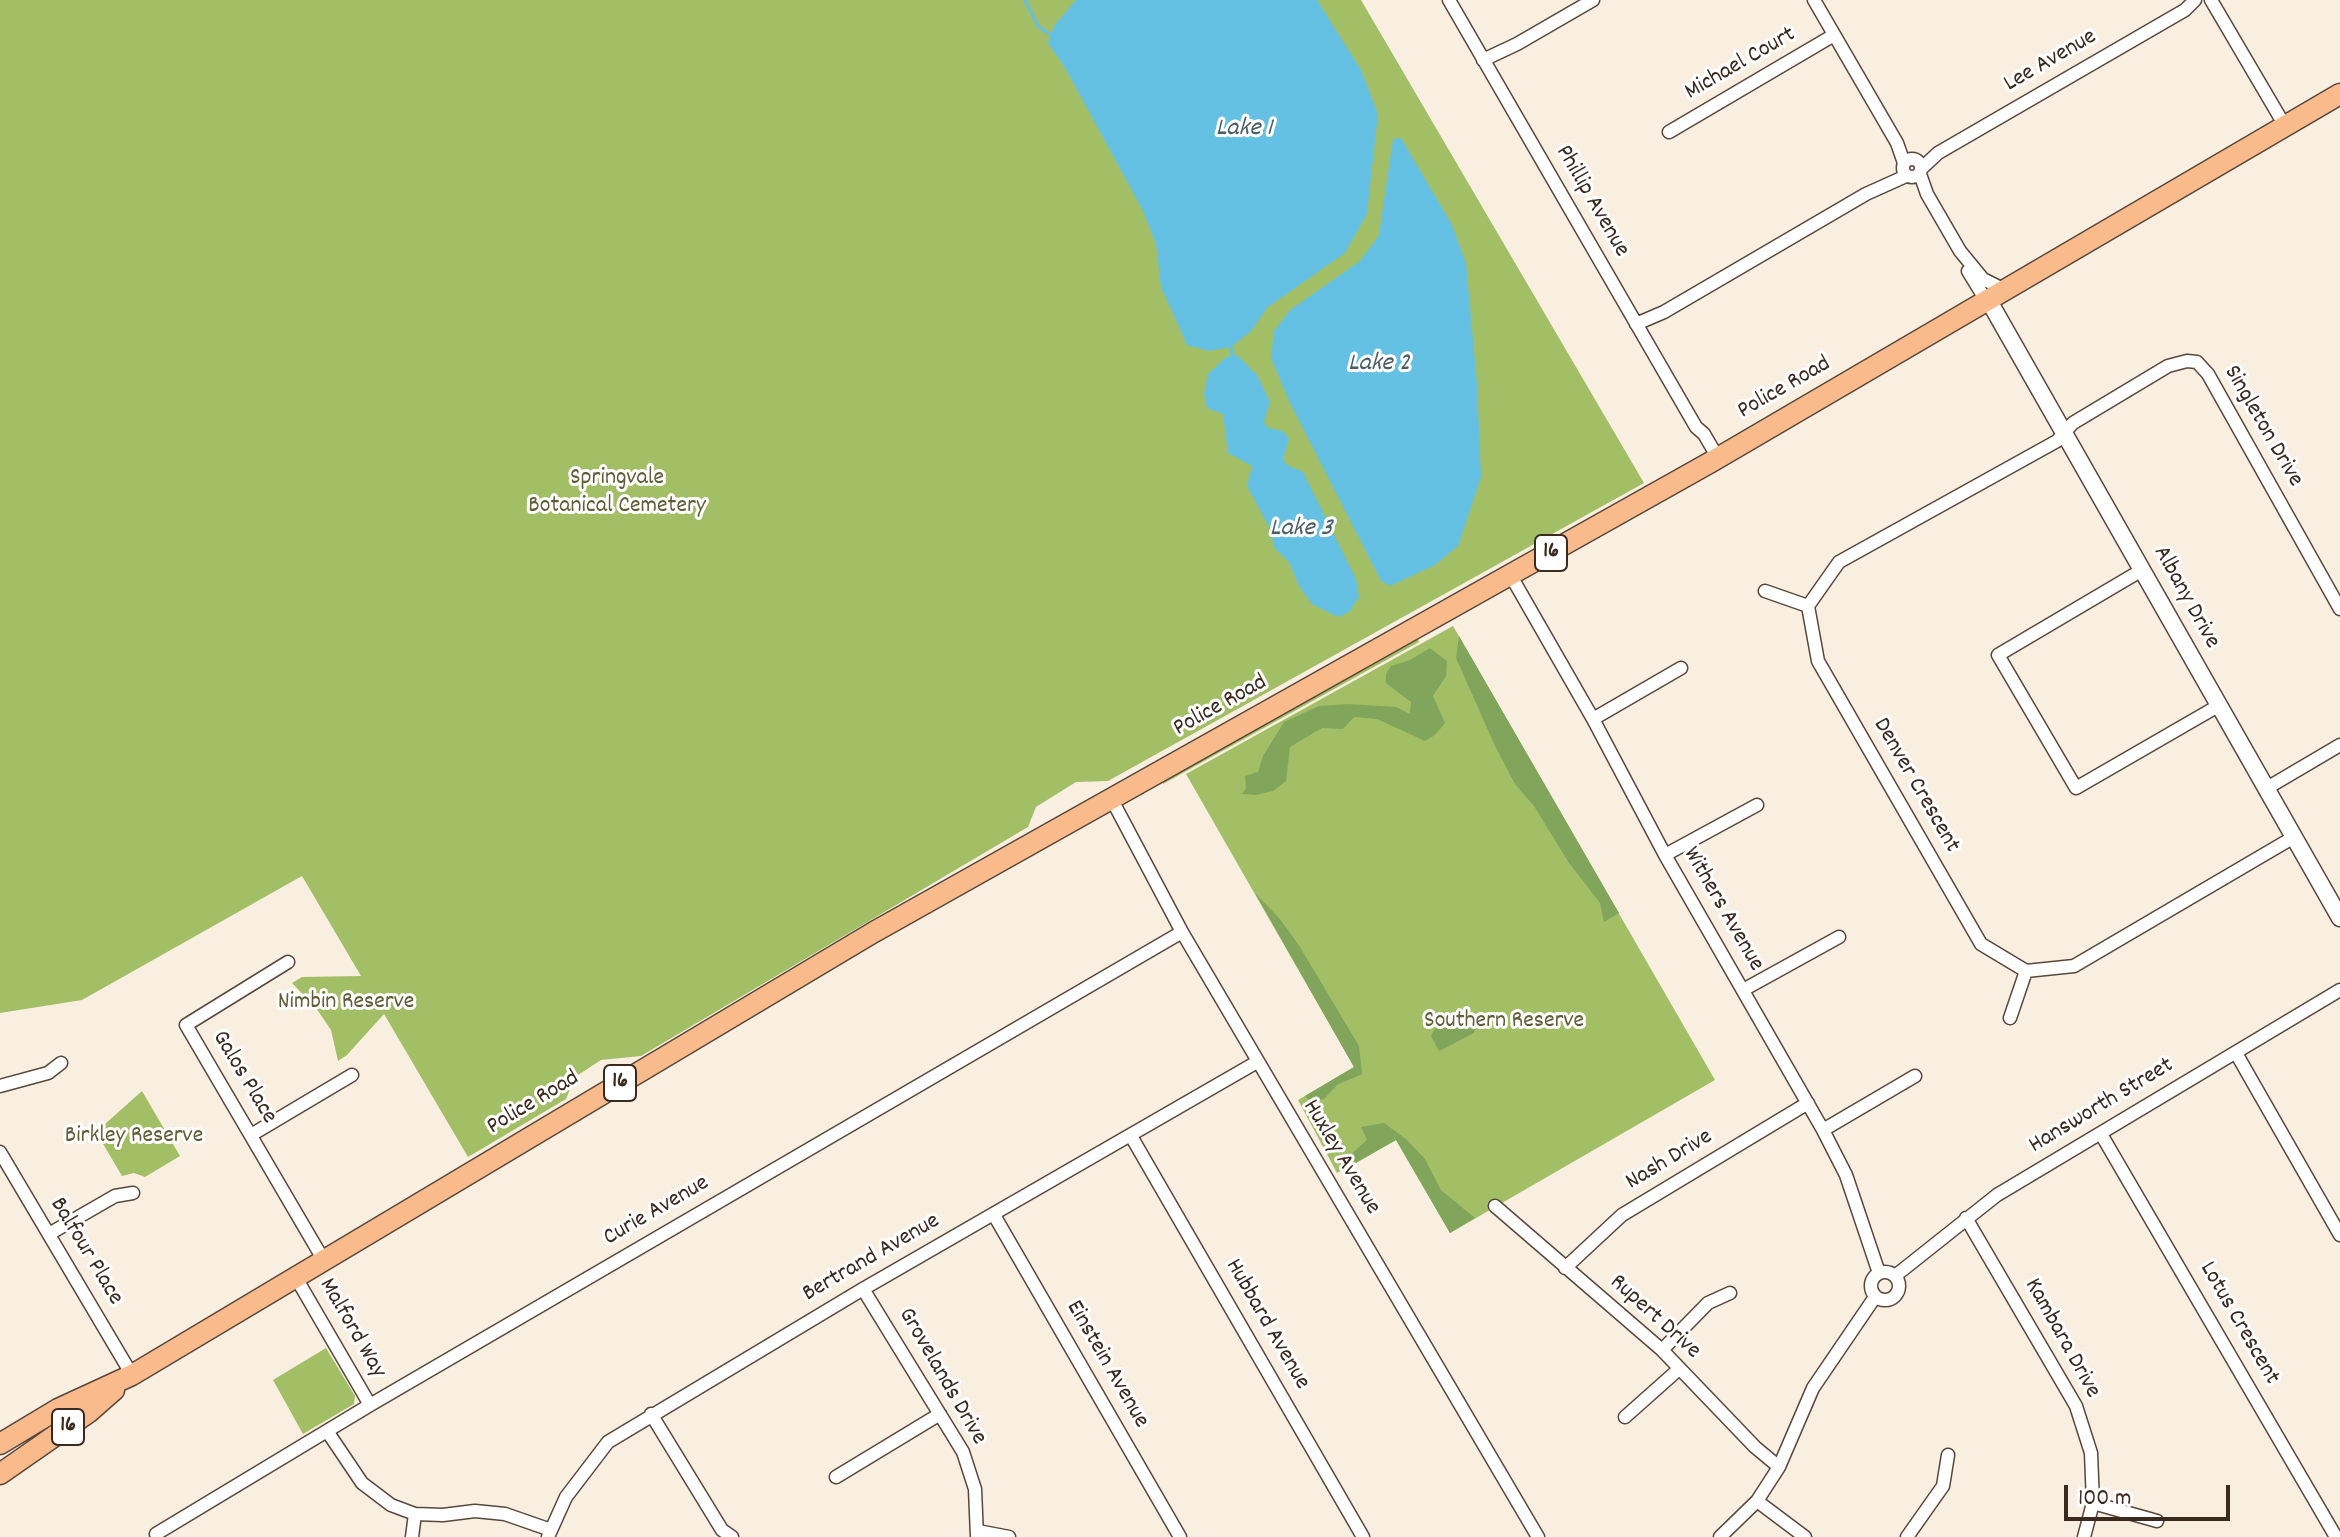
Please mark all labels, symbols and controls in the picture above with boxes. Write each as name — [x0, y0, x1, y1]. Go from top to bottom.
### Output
street label: Michael Court — [1681, 22, 1801, 108]
street label: Lee Avenue — [2000, 24, 2102, 100]
water label: Lake 1 — [1216, 114, 1272, 146]
street label: Phillip Avenue — [1547, 141, 1635, 263]
water label: Lake 2 — [1348, 349, 1410, 381]
street label: Police Road — [1734, 351, 1836, 427]
street label: Singleton Drive — [2216, 361, 2308, 493]
park label: Springvale Botanical Cemetery — [528, 466, 706, 522]
water label: Lake 3 — [1270, 514, 1332, 546]
road number: 16 — [1535, 535, 1567, 571]
street label: Albany Drive — [2145, 542, 2225, 654]
street label: Police Road — [1169, 670, 1273, 744]
street label: Denver Crescent — [1865, 714, 1965, 858]
street label: Withers Avenue — [1675, 843, 1769, 977]
park label: Nimbin Reserve — [278, 990, 414, 1018]
park label: Southern Reserve — [1424, 1009, 1584, 1037]
street label: Galos Place — [204, 1026, 282, 1130]
street label: Hansworth Street — [2025, 1053, 2179, 1161]
street label: Police Road — [483, 1065, 585, 1143]
road number: 16 — [604, 1065, 636, 1101]
street label: Huxley Avenue — [1295, 1095, 1385, 1221]
park label: Birkley Reserve — [65, 1124, 203, 1152]
street label: Nash Drive — [1621, 1124, 1719, 1198]
street label: Curie Avenue — [599, 1170, 715, 1254]
street label: Balfour Place — [42, 1193, 128, 1311]
street label: Bertrand Avenue — [798, 1208, 946, 1310]
street label: Hubbard Avenue — [1217, 1255, 1315, 1395]
street label: Lotus Crescent — [2191, 1258, 2285, 1390]
street label: Rupert Drive — [1602, 1269, 1706, 1367]
street label: Malford Way — [311, 1274, 391, 1384]
street label: Kambara Drive — [2016, 1274, 2106, 1404]
street label: Einstein Avenue — [1058, 1296, 1154, 1434]
street label: Grovelands Drive — [890, 1303, 992, 1451]
road number: 16 — [52, 1409, 84, 1445]
scale bar — [2068, 1469, 2234, 1519]
text: 100 m — [2078, 1482, 2131, 1516]

